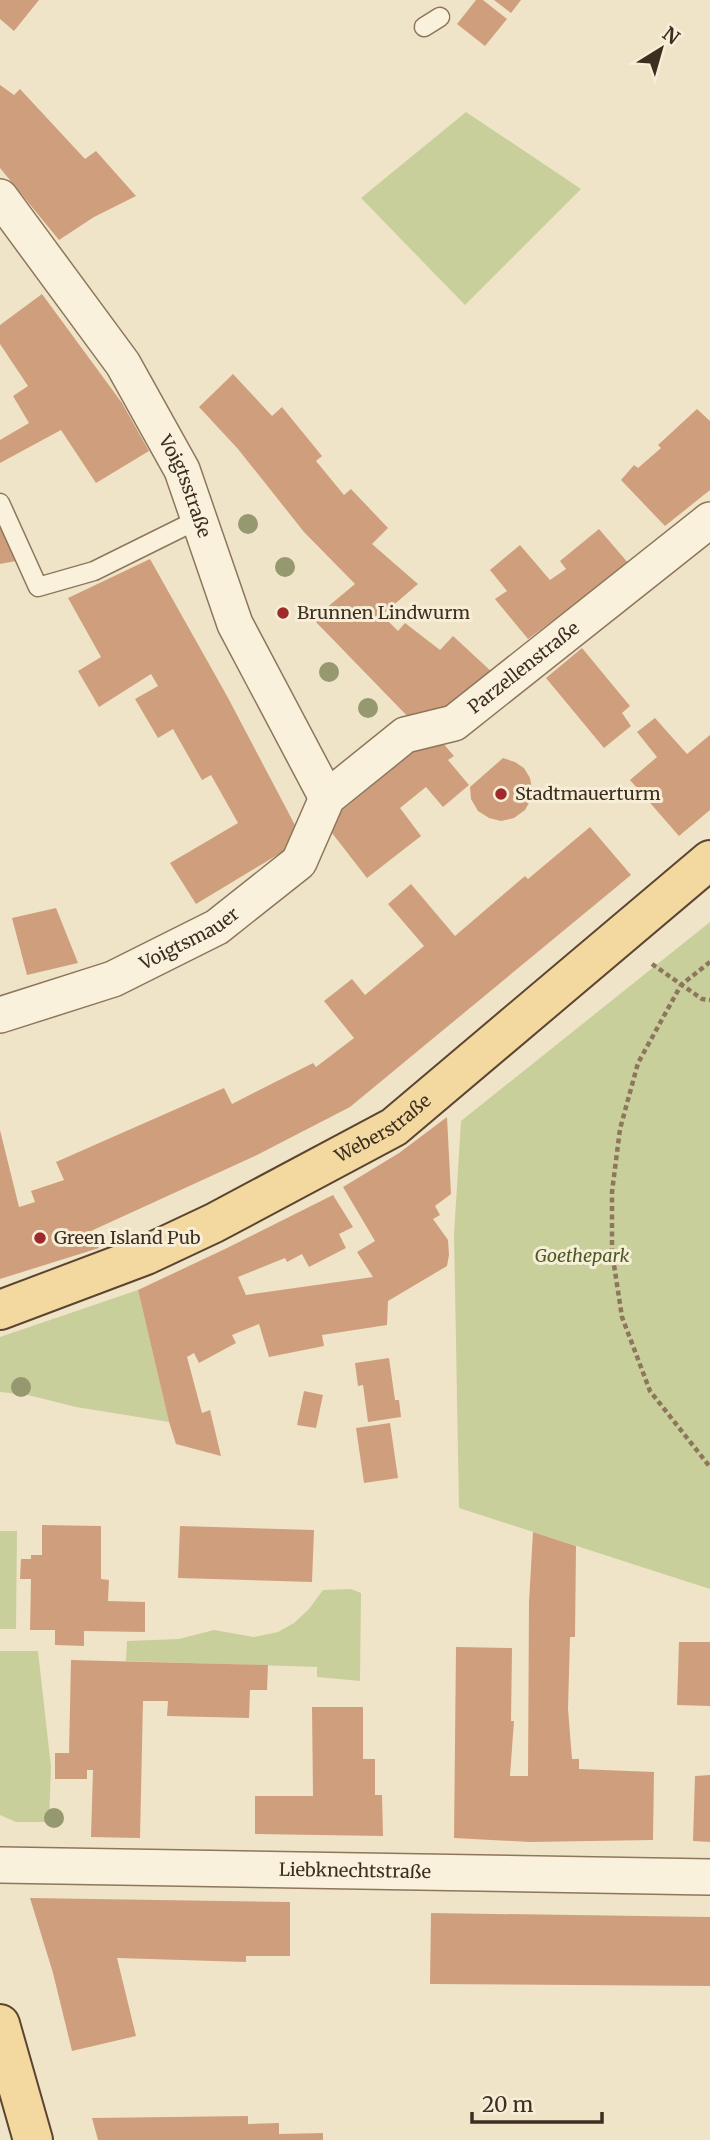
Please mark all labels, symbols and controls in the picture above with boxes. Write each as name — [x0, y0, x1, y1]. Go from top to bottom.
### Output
north arrow — [626, 14, 696, 84]
text: N — [658, 21, 684, 50]
street label: Voigtsstraße — [153, 430, 216, 540]
place label: Brunnen Lindwurm — [297, 601, 470, 624]
marker: Brunnen Lindwurm — [275, 605, 291, 621]
street label: Parzellenstraße — [463, 616, 584, 718]
place label: Stadtmauerturm — [515, 782, 661, 805]
marker: Stadtmauerturm — [493, 786, 509, 802]
street label: Voigtsmauer — [135, 902, 243, 975]
street label: Weberstraße — [330, 1089, 435, 1168]
place label: Green Island Pub — [54, 1226, 201, 1249]
marker: Green Island Pub — [32, 1230, 48, 1246]
park label: Goethepark — [535, 1244, 630, 1267]
street label: Liebknechtstraße — [279, 1858, 431, 1883]
scale bar — [472, 2080, 602, 2124]
text: 20 m — [482, 2091, 534, 2118]

